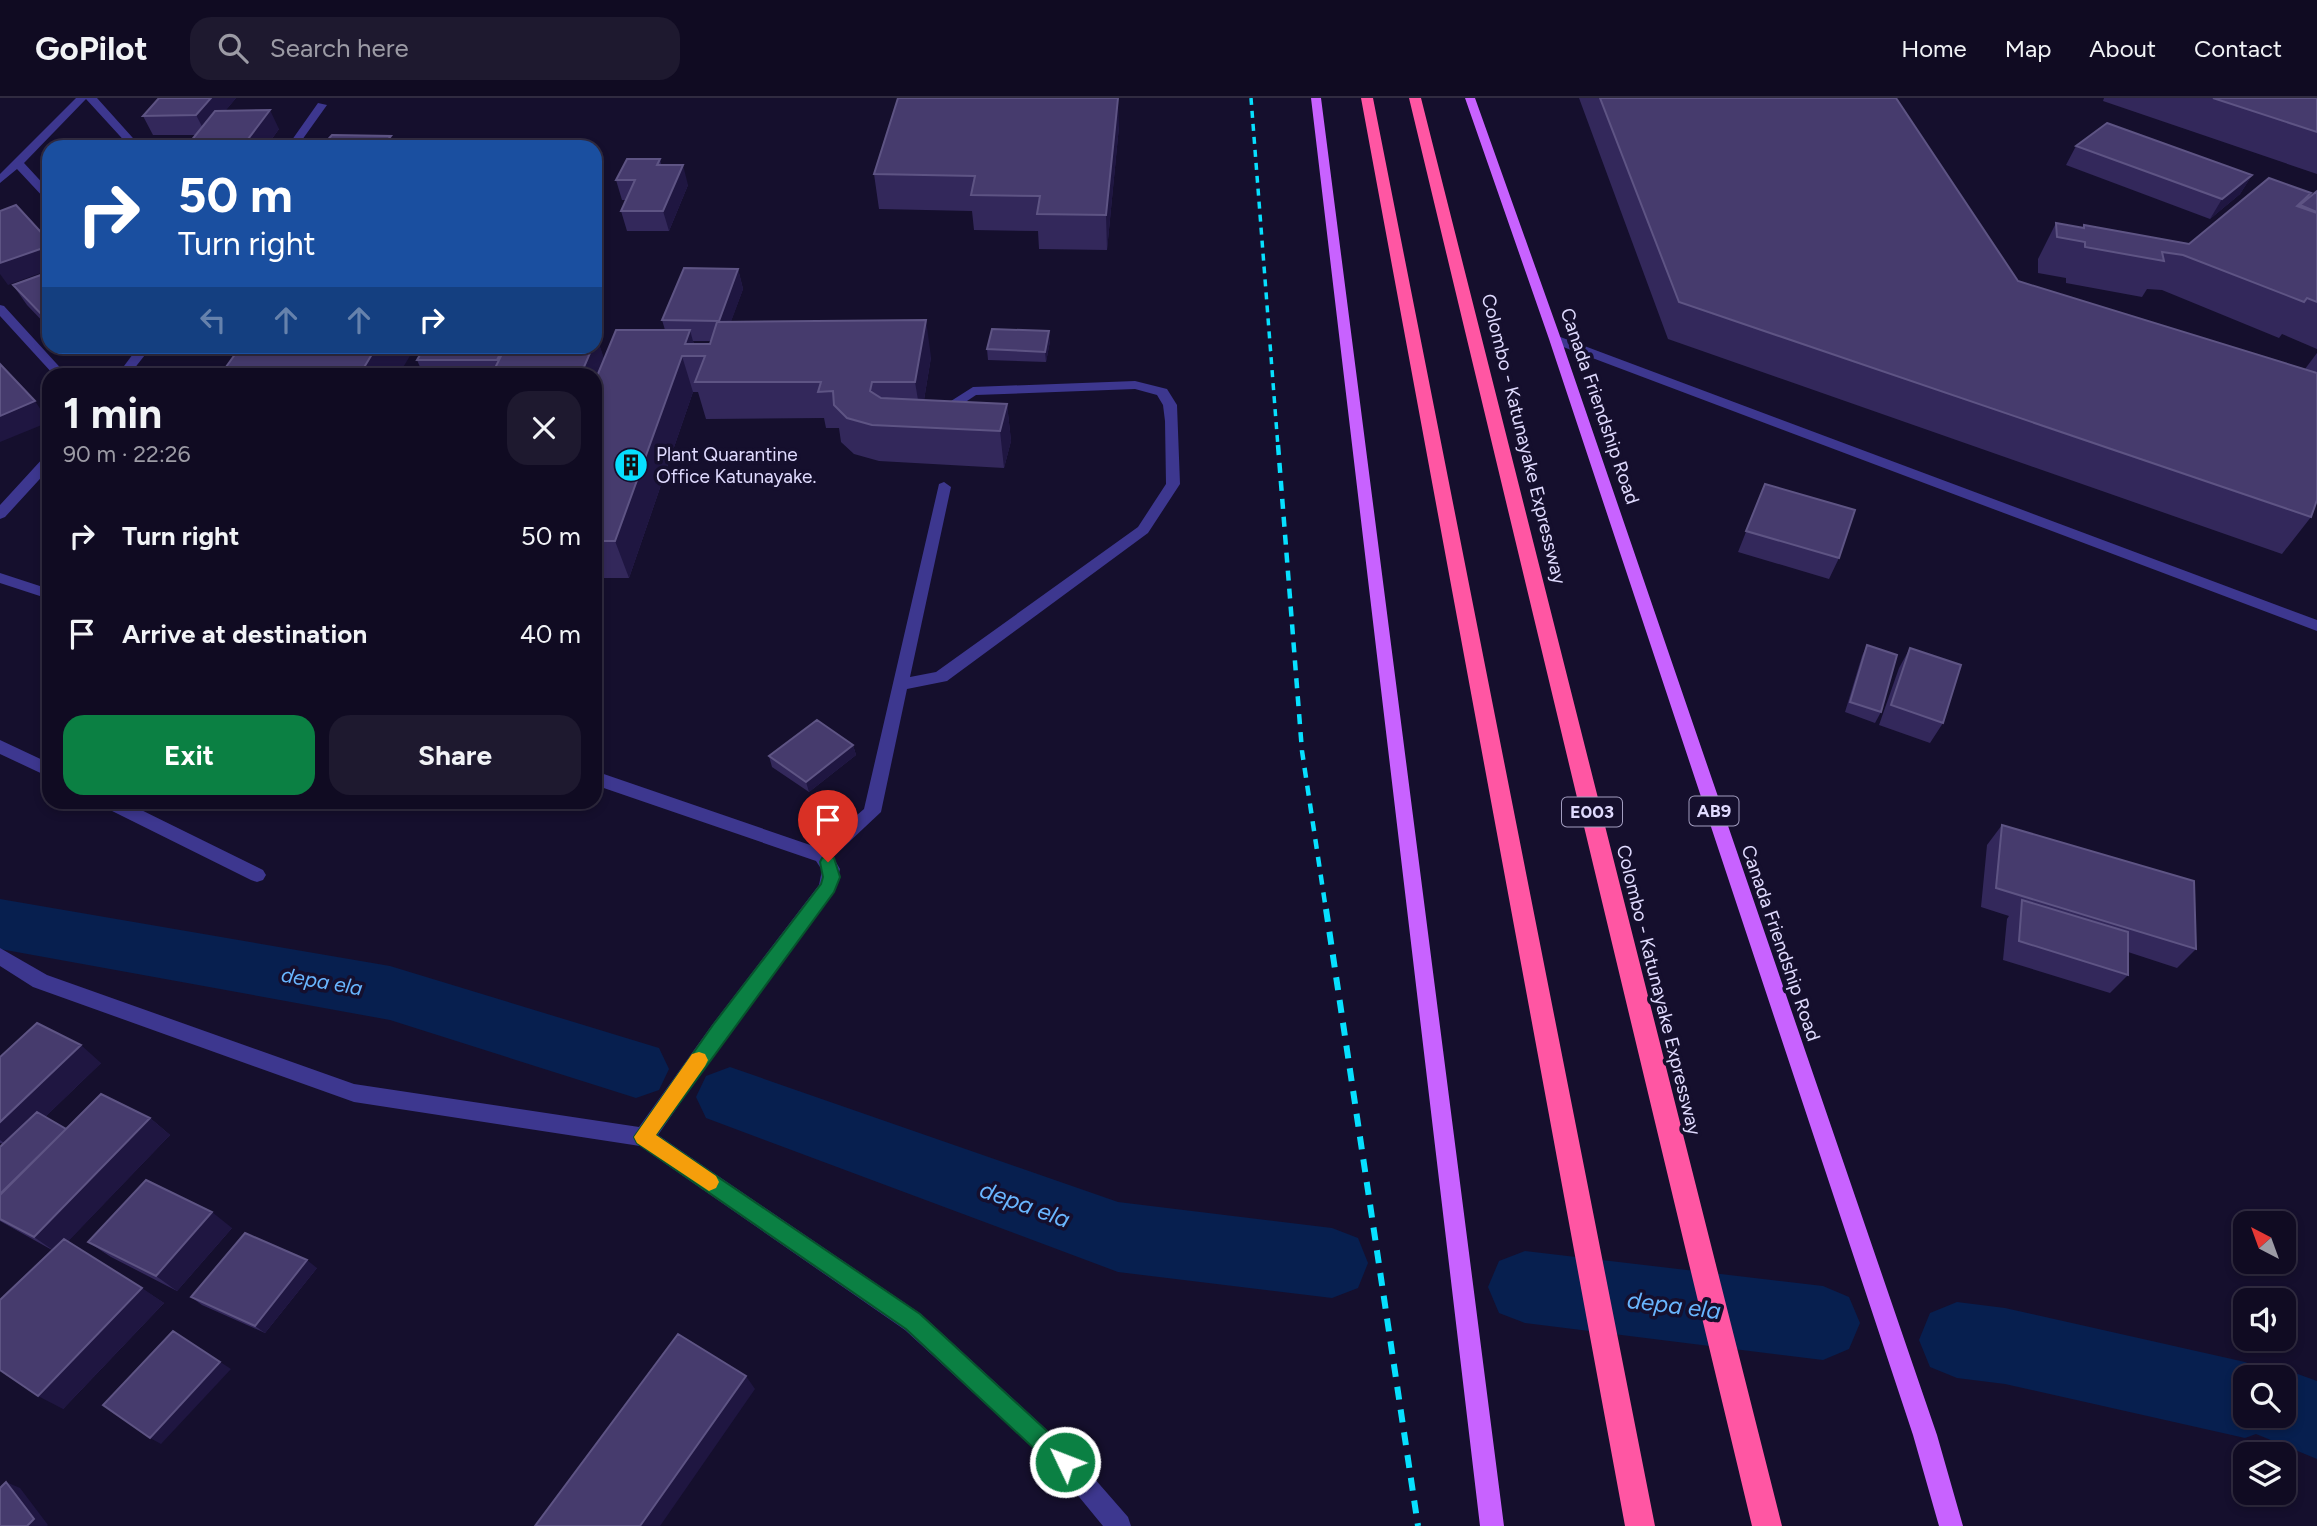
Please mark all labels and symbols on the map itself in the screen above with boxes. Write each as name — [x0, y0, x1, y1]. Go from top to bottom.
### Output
street label: Colombo - Katunayake Expressway — [1477, 291, 1571, 587]
street label: Canada Friendship Road — [1556, 305, 1644, 507]
place label: Plant Quarantine Office Katunayake. — [656, 443, 816, 488]
building icon: Plant Quarantine Office Katunayake. — [612, 446, 650, 484]
pin — [798, 790, 858, 862]
road number: AB9 — [1690, 796, 1738, 826]
road number: E003 — [1562, 798, 1622, 826]
street label: Colombo - Katunayake Expressway — [1612, 842, 1706, 1138]
street label: Canada Friendship Road — [1737, 842, 1825, 1044]
water label: depa ela — [279, 962, 365, 1000]
water label: depa ela — [976, 1174, 1074, 1234]
north arrow — [2233, 1211, 2296, 1274]
water label: depa ela — [1626, 1285, 1722, 1325]
position arrow — [1028, 1425, 1102, 1499]

